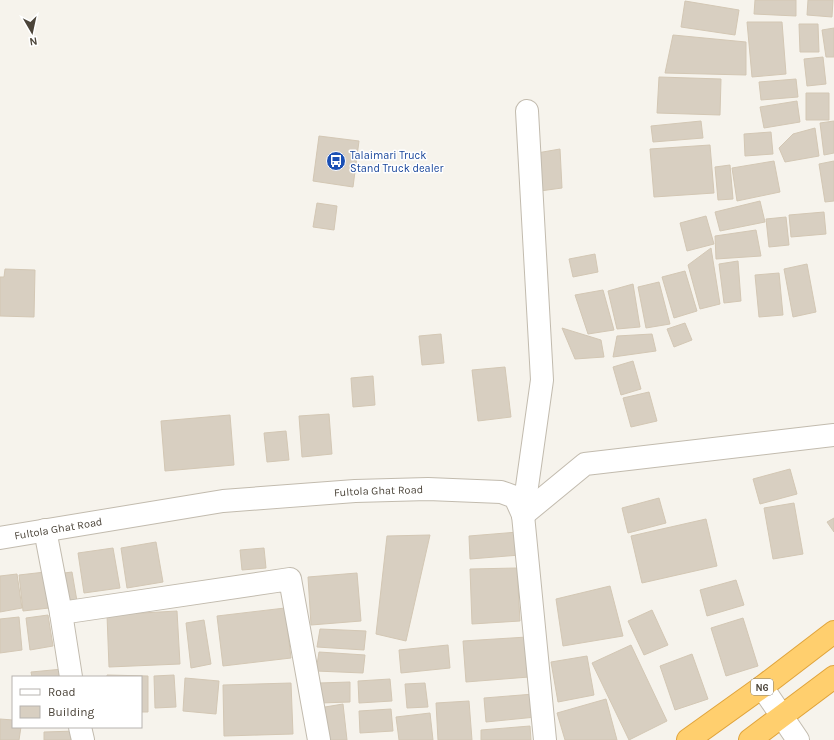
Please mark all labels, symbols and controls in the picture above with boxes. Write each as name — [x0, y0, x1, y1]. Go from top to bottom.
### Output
north arrow — [12, 12, 52, 52]
text: N — [29, 34, 38, 48]
place label: Talaimari Truck Stand Truck dealer — [350, 149, 443, 175]
bus stop icon: Talaimari Truck Stand Truck dealer — [325, 150, 347, 172]
street label: Fultola Ghat Road — [334, 483, 423, 500]
street label: Fultola Ghat Road — [13, 515, 103, 543]
legend — [12, 676, 142, 728]
road number: N6 — [751, 679, 773, 695]
text: Road — [48, 685, 76, 699]
text: Building — [48, 705, 95, 719]

